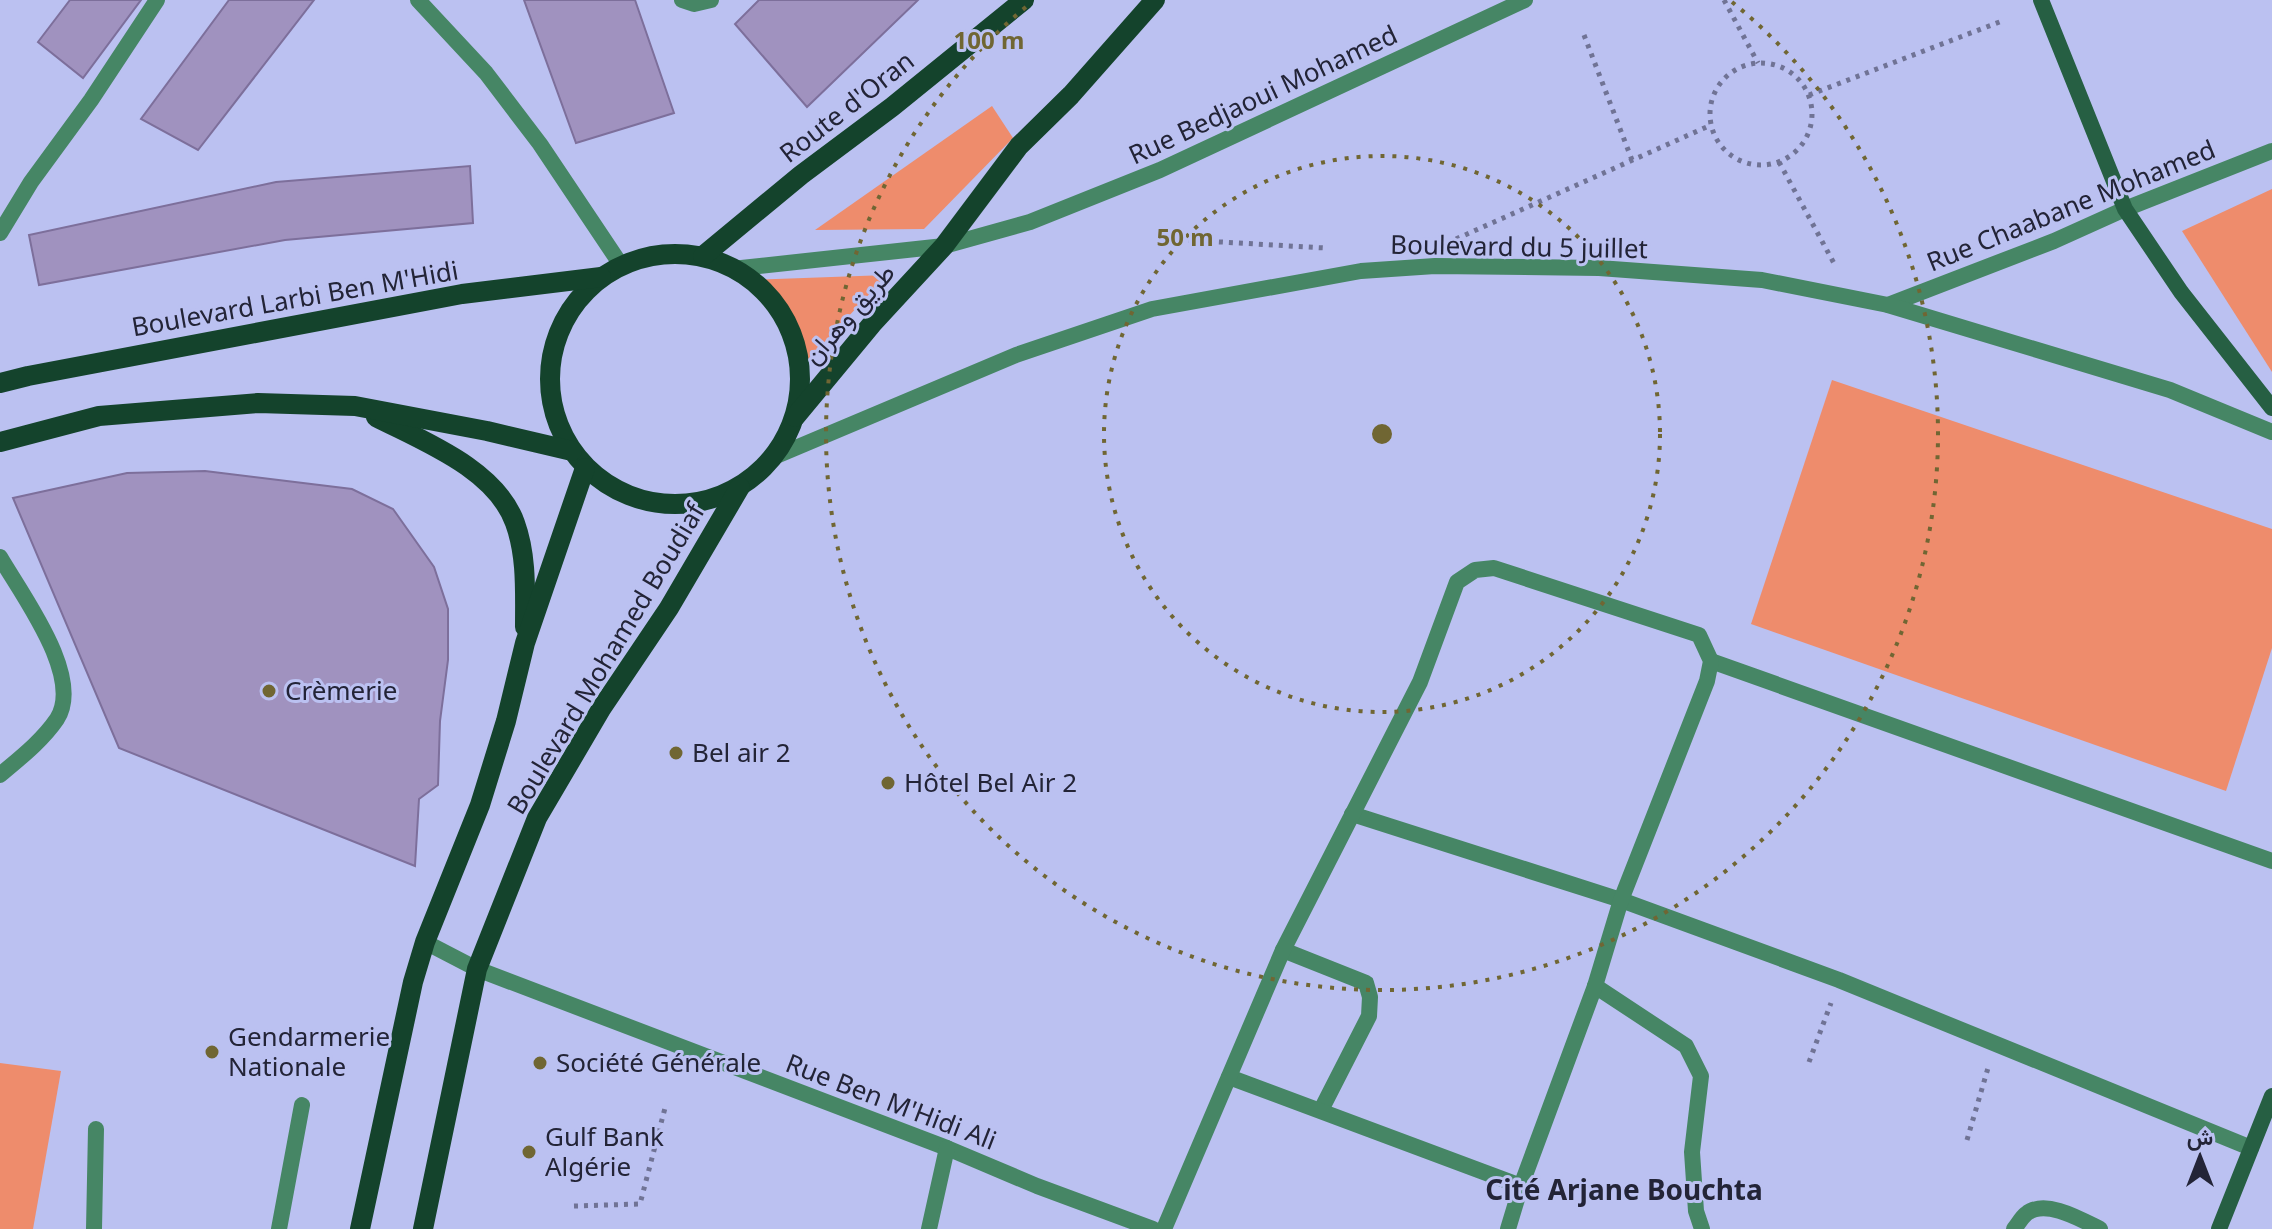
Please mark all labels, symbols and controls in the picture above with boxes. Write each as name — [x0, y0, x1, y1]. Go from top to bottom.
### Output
street label: Rue Bedjaoui Mohamed — [1122, 16, 1403, 172]
text: 100 m — [954, 23, 1024, 56]
street label: Route d'Oran — [772, 42, 921, 170]
street label: Rue Chaabane Mohamed — [1921, 131, 2220, 280]
text: 50 m — [1156, 220, 1214, 253]
street label: Boulevard du 5 juillet — [1390, 226, 1648, 266]
street label: Boulevard Larbi Ben M'Hidi — [129, 252, 461, 344]
street label: طريق وهران — [794, 255, 902, 372]
centre of rings — [1368, 420, 1396, 448]
street label: Boulevard Mohamed Boudiaf — [498, 494, 714, 821]
place label: Crèmerie — [285, 672, 397, 708]
marker: Crèmerie — [260, 682, 278, 700]
place label: Bel air 2 — [692, 734, 791, 770]
marker: Bel air 2 — [667, 744, 685, 762]
place label: Hôtel Bel Air 2 — [904, 764, 1077, 800]
marker: Hôtel Bel Air 2 — [879, 774, 897, 792]
place label: Gendarmerie Nationale — [228, 1018, 390, 1084]
marker: Gendarmerie Nationale — [203, 1043, 221, 1061]
place label: Société Générale — [556, 1044, 761, 1080]
street label: Rue Ben M'Hidi Ali — [781, 1044, 1002, 1158]
marker: Société Générale — [531, 1054, 549, 1072]
north arrow — [2160, 1117, 2240, 1197]
place label: Gulf Bank Algérie — [545, 1118, 664, 1184]
text: ش — [2187, 1121, 2213, 1151]
marker: Gulf Bank Algérie — [520, 1143, 538, 1161]
district label: Cité Arjane Bouchta — [1485, 1170, 1763, 1208]

